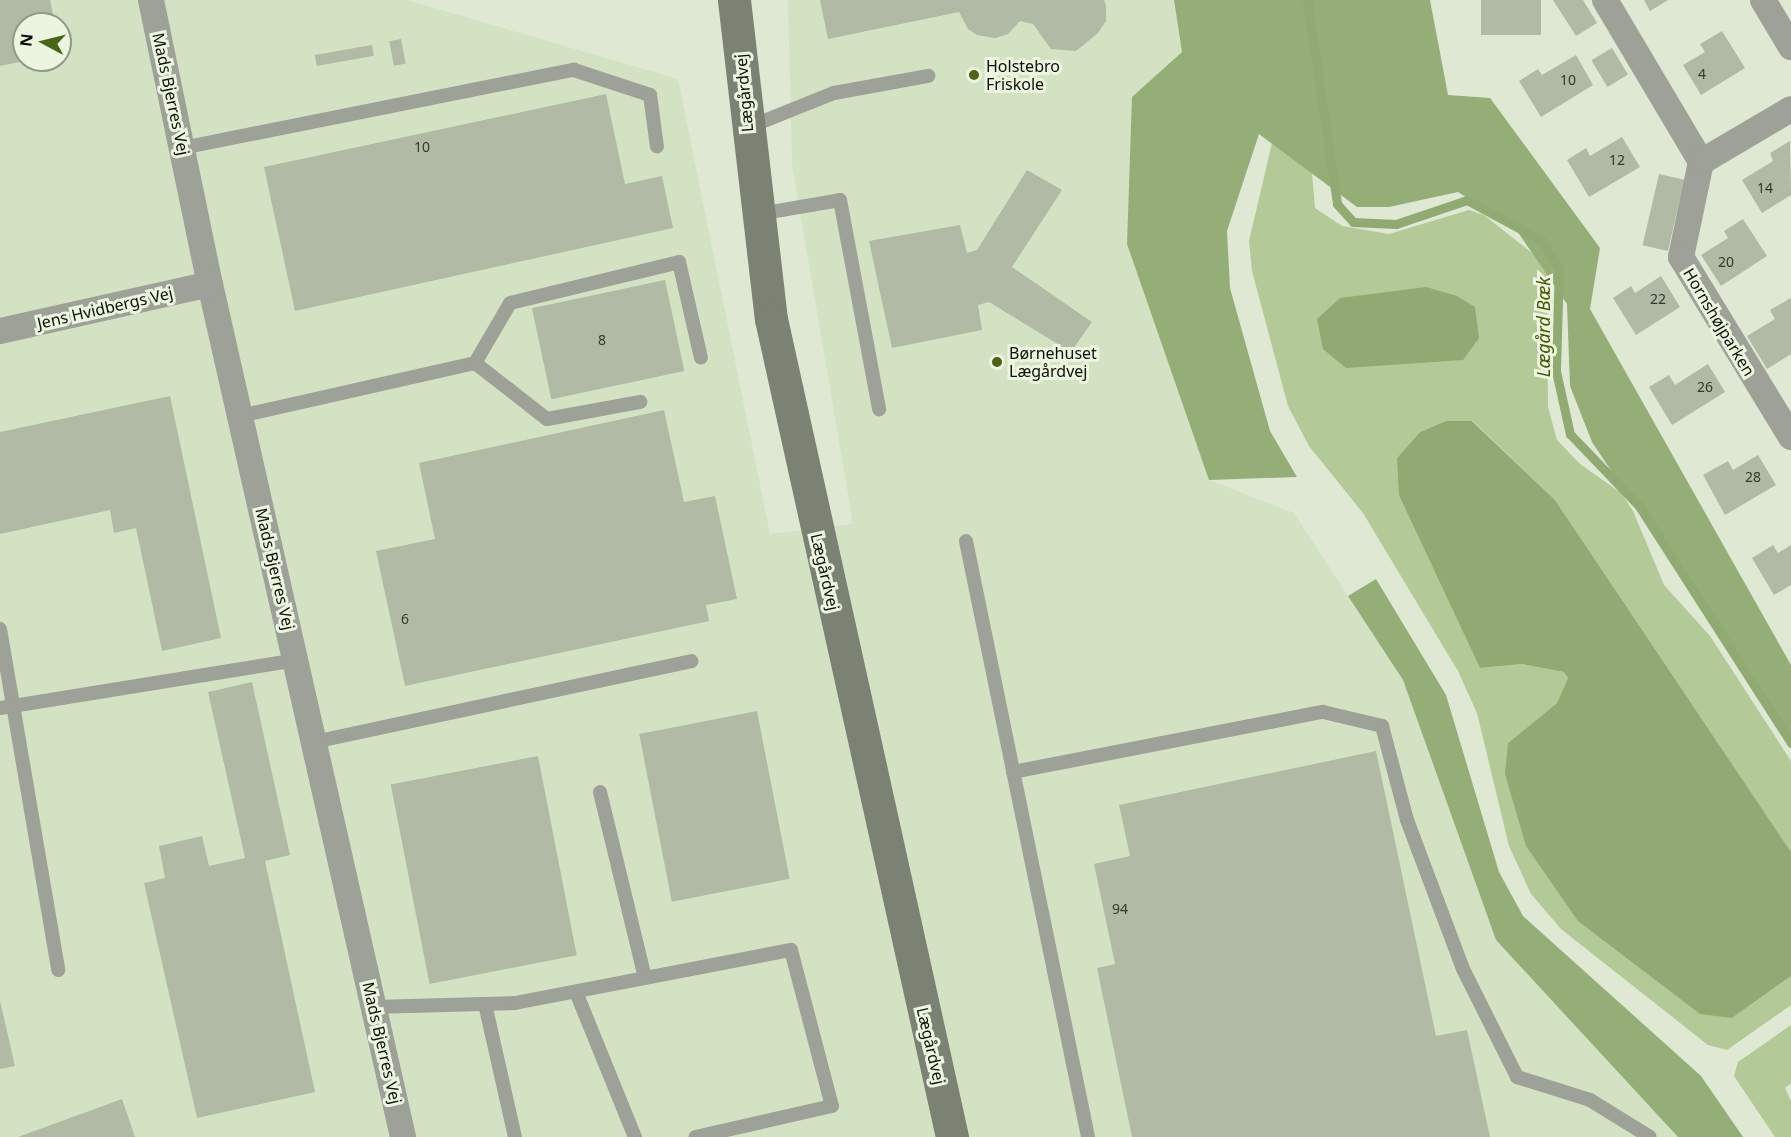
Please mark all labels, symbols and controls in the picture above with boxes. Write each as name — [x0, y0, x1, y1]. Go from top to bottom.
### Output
north arrow — [12, 12, 72, 72]
street label: Mads Bjerres Vej — [149, 31, 193, 157]
text: N — [14, 32, 38, 48]
street label: Lægårdvej — [731, 53, 757, 133]
place label: Holstebro Friskole — [986, 56, 1060, 94]
house number: 4 — [1698, 66, 1706, 82]
marker: Holstebro Friskole — [967, 68, 981, 82]
house number: 10 — [1560, 72, 1576, 88]
house number: 10 — [414, 139, 430, 155]
house number: 12 — [1609, 152, 1625, 168]
house number: 14 — [1757, 180, 1773, 196]
house number: 20 — [1718, 254, 1734, 270]
street label: Hornshøjparken — [1679, 265, 1759, 379]
water label: Lægård Bæk — [1532, 277, 1554, 377]
street label: Jens Hvidbergs Vej — [35, 283, 175, 333]
house number: 22 — [1650, 291, 1666, 307]
house number: 8 — [598, 332, 606, 348]
place label: Børnehuset Lægårdvej — [1009, 343, 1097, 381]
marker: Børnehuset Lægårdvej — [990, 355, 1004, 369]
house number: 26 — [1697, 379, 1713, 395]
house number: 28 — [1745, 469, 1761, 485]
street label: Mads Bjerres Vej — [252, 506, 298, 632]
street label: Lægårdvej — [807, 532, 843, 612]
house number: 6 — [401, 611, 409, 627]
house number: 94 — [1112, 901, 1128, 917]
street label: Mads Bjerres Vej — [359, 980, 405, 1106]
street label: Lægårdvej — [913, 1006, 949, 1086]

